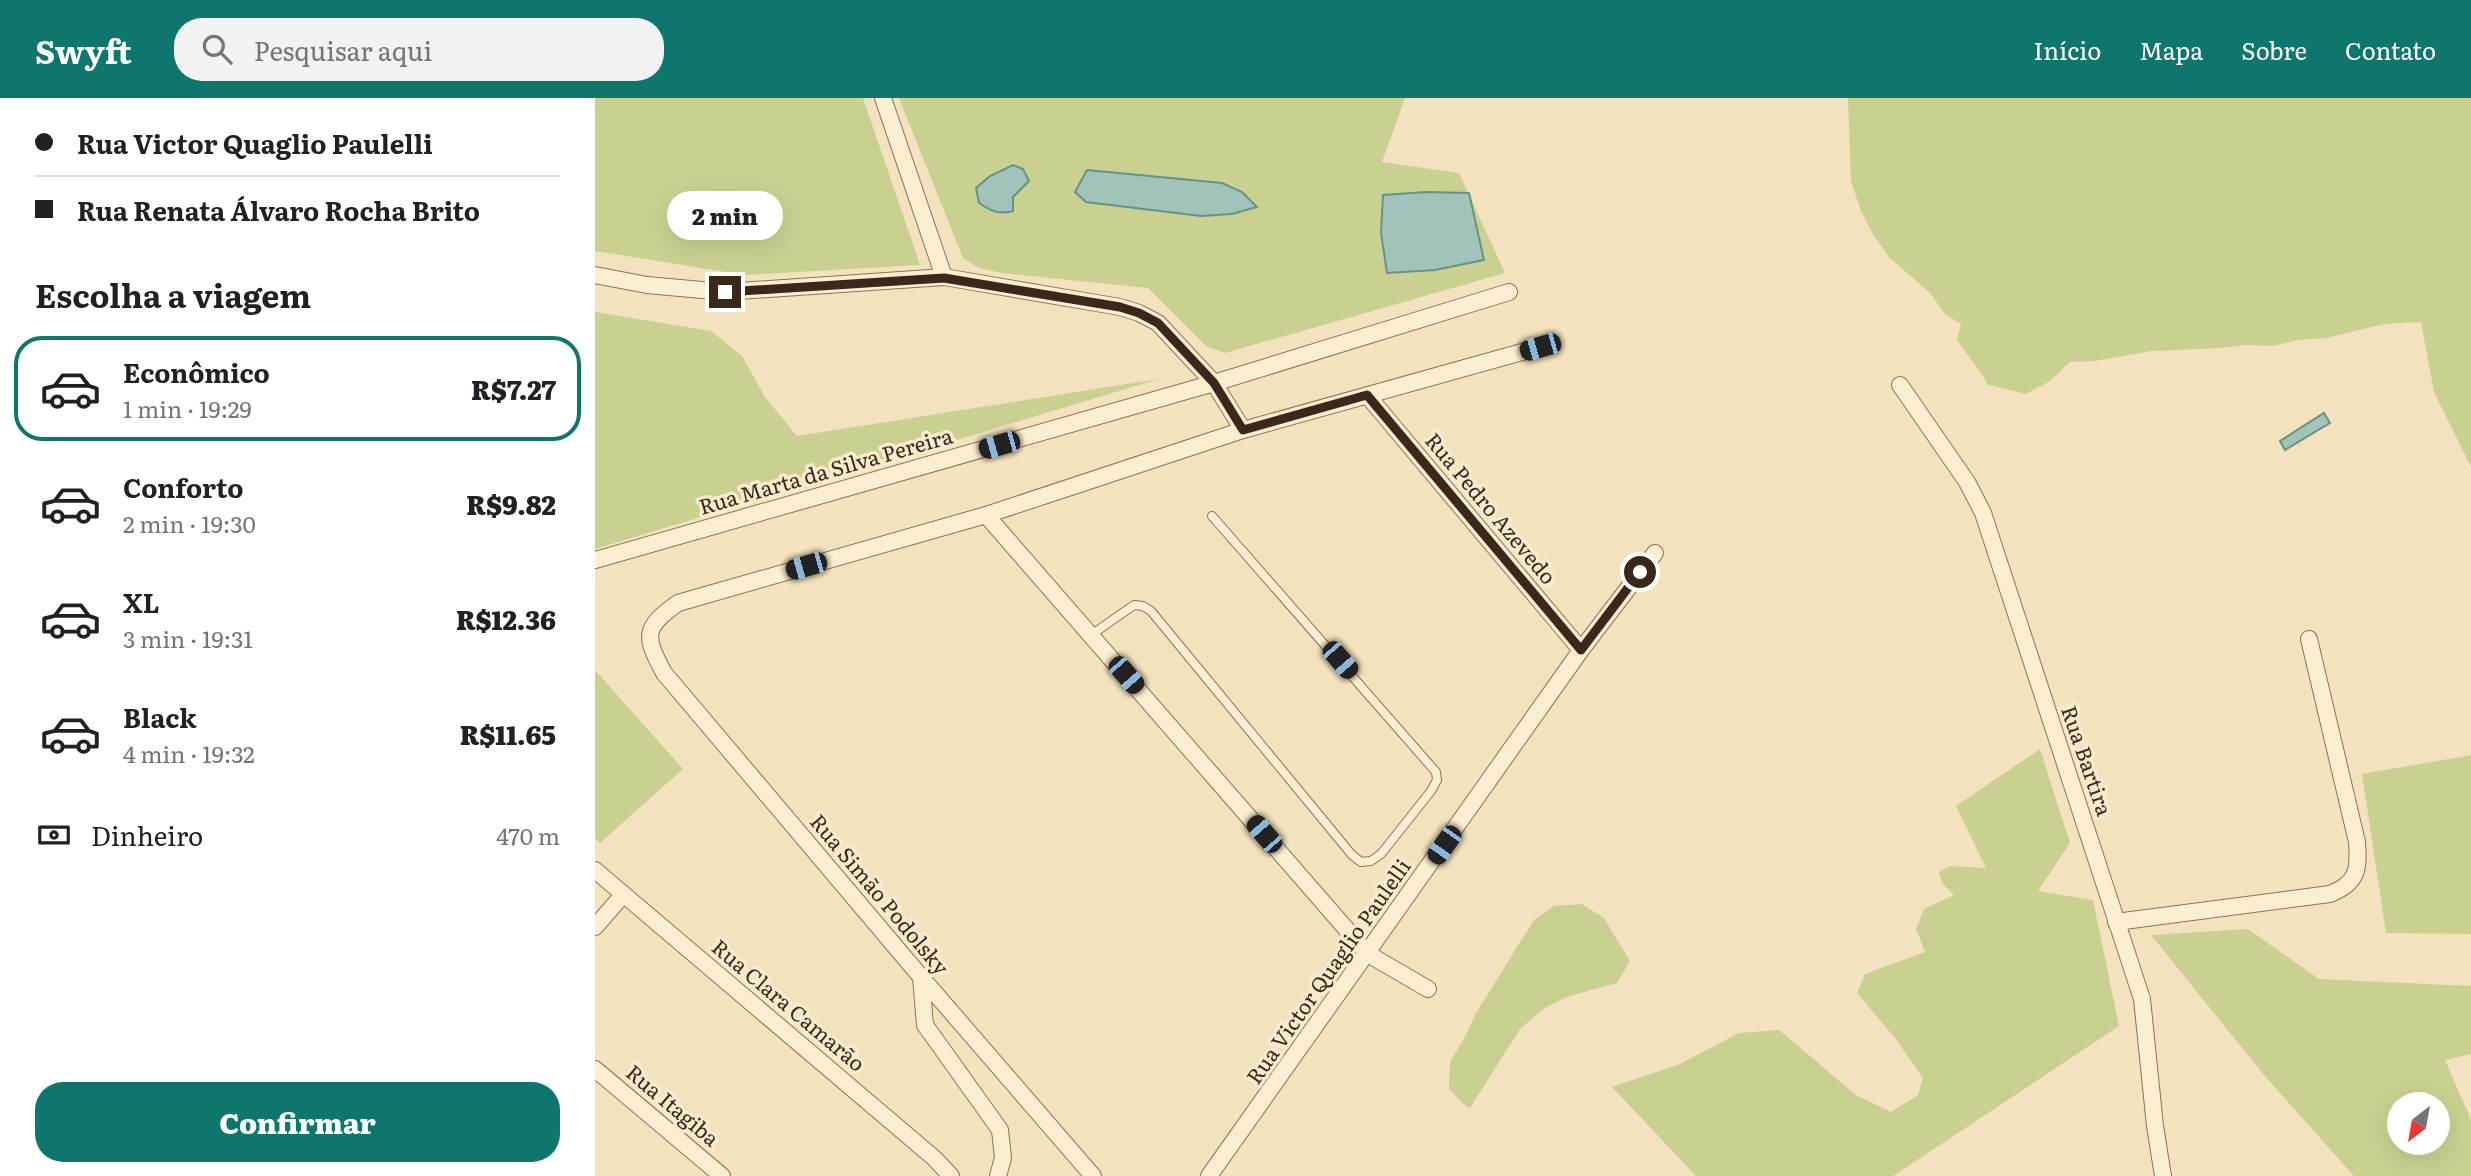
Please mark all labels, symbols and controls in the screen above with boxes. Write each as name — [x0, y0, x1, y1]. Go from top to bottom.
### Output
search box — [174, 18, 664, 81]
text: Swyft — [35, 25, 132, 74]
icon: search — [198, 30, 236, 68]
text: Pesquisar aqui — [254, 30, 432, 69]
text: Início — [2034, 32, 2101, 67]
text: Mapa — [2139, 32, 2203, 67]
text: Sobre — [2241, 32, 2307, 67]
text: Contato — [2345, 32, 2436, 67]
text: Rua Victor Quaglio Paulelli — [77, 123, 433, 162]
text: Rua Renata Álvaro Rocha Brito — [77, 190, 480, 229]
callout: 2 min — [667, 190, 783, 240]
text: 2 min — [692, 198, 758, 232]
text: Escolha a viagem — [35, 270, 311, 318]
route end — [709, 276, 741, 308]
car — [1517, 331, 1564, 363]
text: Econômico — [123, 352, 270, 391]
icon: car — [39, 357, 102, 420]
text: R$7.27 — [471, 369, 556, 408]
text: 1 min · 19:29 — [123, 391, 252, 425]
street label: Rua Marta da Silva Pereira — [695, 418, 956, 521]
street label: Rua Pedro Azevedo — [1419, 425, 1565, 590]
car — [976, 429, 1023, 461]
text: Conforto — [123, 467, 243, 506]
icon: car — [39, 472, 102, 535]
text: R$9.82 — [466, 484, 556, 523]
text: 2 min · 19:30 — [123, 506, 256, 540]
car — [783, 550, 830, 582]
route start — [1624, 556, 1656, 588]
text: XL — [123, 582, 160, 621]
icon: car — [39, 587, 102, 650]
text: R$12.36 — [456, 599, 556, 638]
text: 3 min · 19:31 — [123, 621, 253, 655]
car — [1319, 637, 1362, 683]
car — [1105, 652, 1148, 698]
text: Black — [123, 697, 197, 736]
street label: Rua Bartira — [2055, 701, 2122, 820]
icon: car — [39, 702, 102, 765]
text: R$11.65 — [460, 714, 556, 753]
text: 4 min · 19:32 — [123, 736, 255, 770]
street label: Rua Simão Podolsky — [804, 806, 958, 981]
car — [1243, 811, 1286, 857]
text: Dinheiro — [91, 815, 203, 854]
icon: cash — [35, 816, 73, 854]
text: 470 m — [496, 818, 560, 852]
car — [1424, 822, 1465, 868]
street label: Rua Victor Quaglio Paulelli — [1237, 852, 1417, 1089]
street label: Rua Clara Camarão — [706, 931, 873, 1078]
street label: Rua Itagiba — [620, 1056, 727, 1153]
button: Confirmar — [35, 1082, 560, 1162]
north arrow — [2387, 1092, 2450, 1155]
map controls — [2387, 1092, 2450, 1155]

